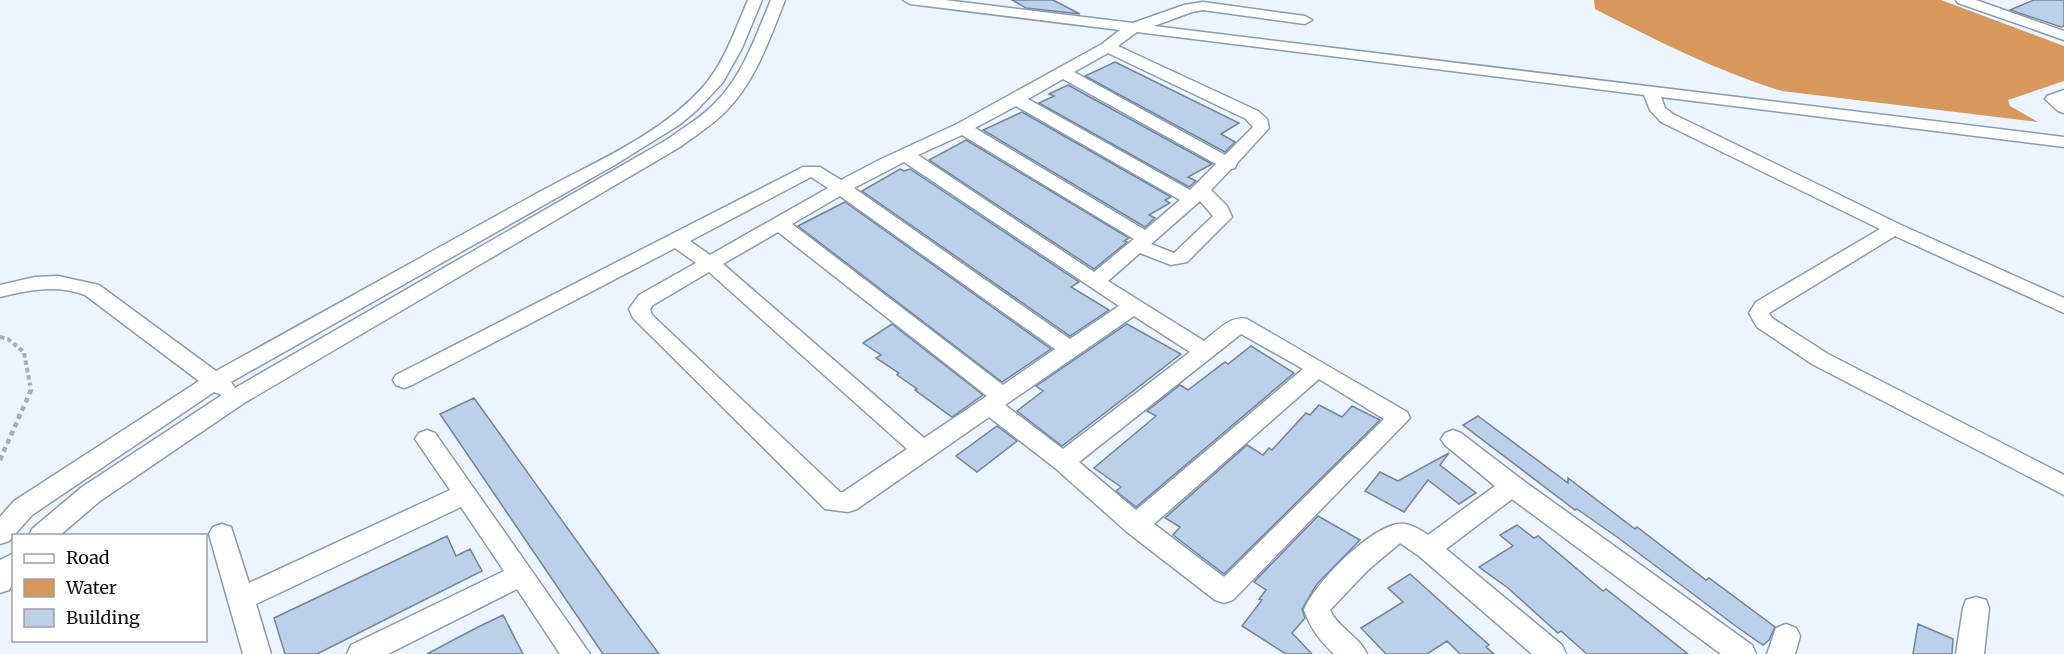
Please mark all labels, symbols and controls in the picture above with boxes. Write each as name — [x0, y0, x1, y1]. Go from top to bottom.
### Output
legend — [12, 534, 207, 642]
text: Road — [66, 546, 110, 569]
text: Water — [65, 576, 117, 599]
text: Building — [66, 606, 140, 629]

